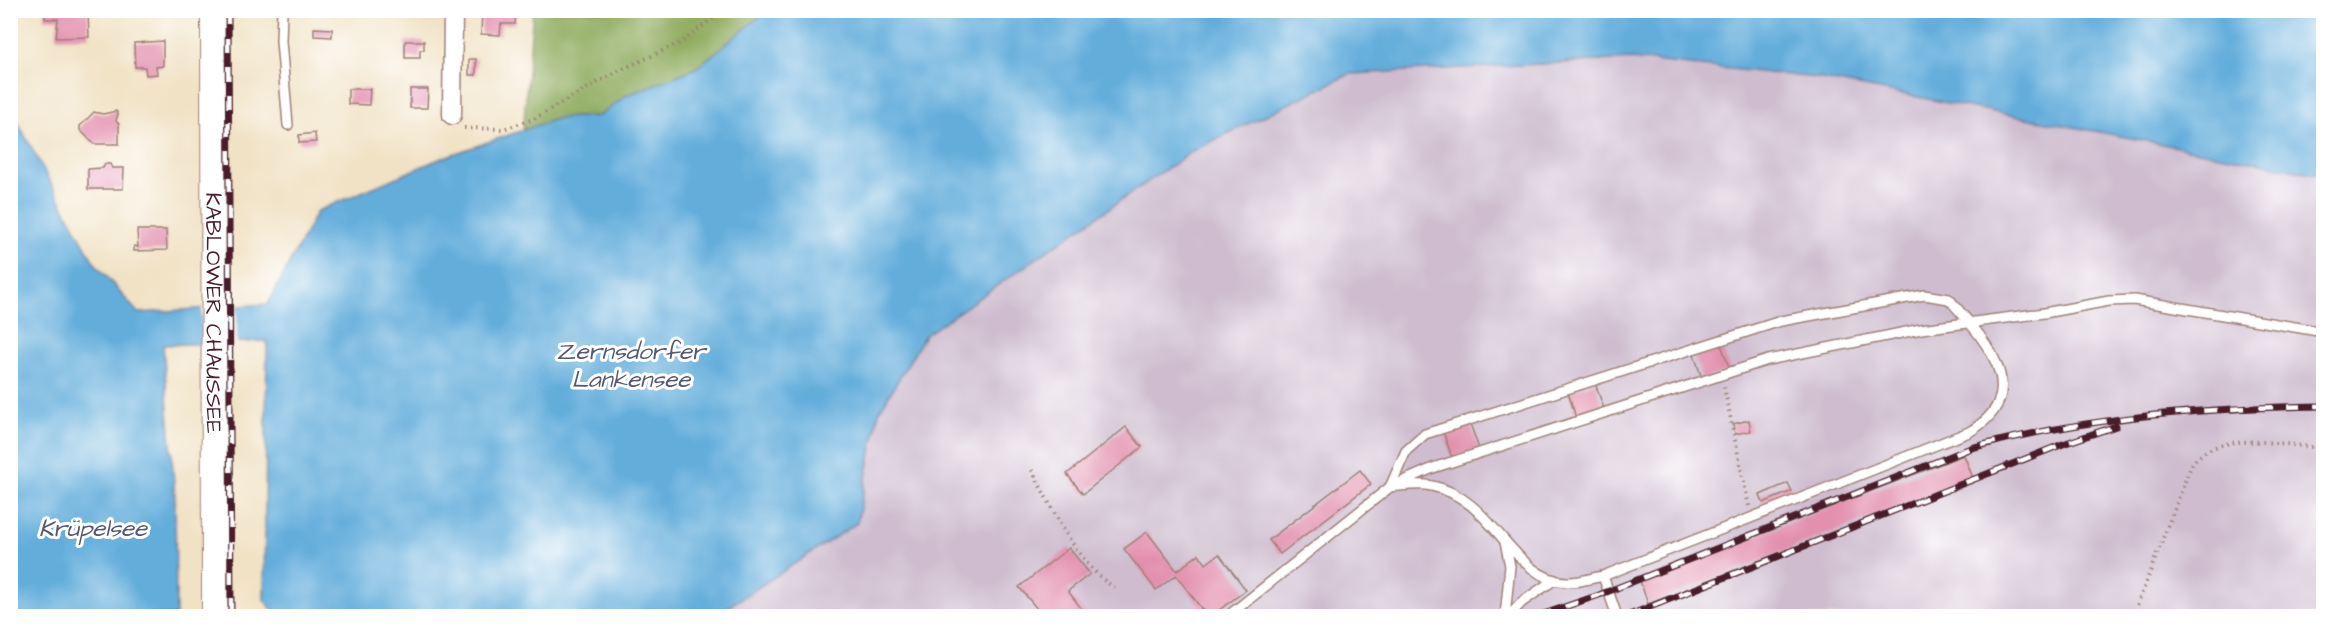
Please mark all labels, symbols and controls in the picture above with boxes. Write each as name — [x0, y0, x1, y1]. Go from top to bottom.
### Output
street label: KABLOWER CHAUSSEE — [197, 192, 229, 434]
water label: Zernsdorfer Lankensee — [557, 335, 708, 397]
water label: Krüpelsee — [39, 512, 148, 546]

